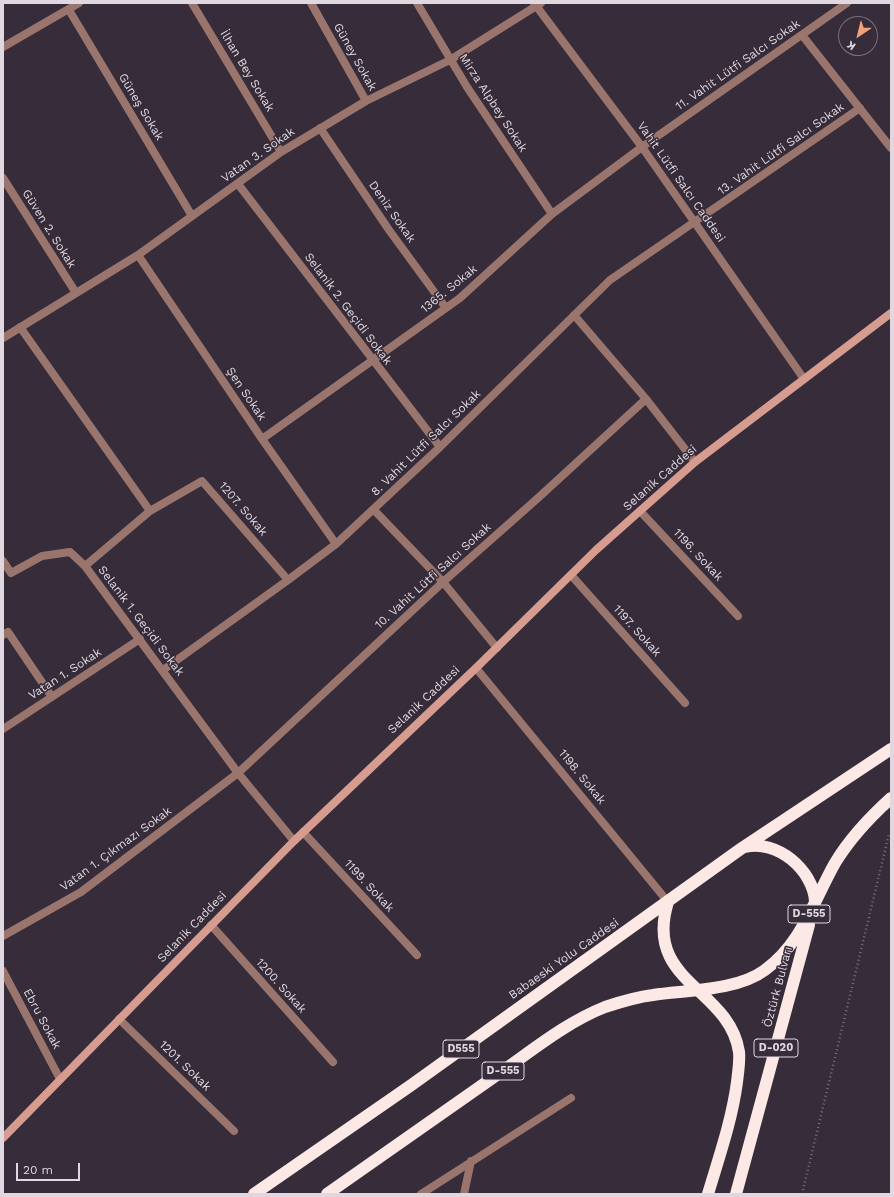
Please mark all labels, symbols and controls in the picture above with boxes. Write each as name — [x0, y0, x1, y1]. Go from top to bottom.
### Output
street label: 11. Vahit Lütfi Salcı Sokak — [673, 16, 803, 114]
north arrow — [838, 16, 878, 56]
street label: Güney Sokak — [330, 20, 380, 94]
street label: İlhan Bey Sokak — [217, 28, 277, 114]
text: K — [845, 38, 858, 53]
street label: Mirza Alpbey Sokak — [456, 51, 530, 155]
street label: Güneş Sokak — [115, 71, 167, 143]
street label: 13. Vahit Lütfi Salcı Sokak — [715, 100, 847, 198]
street label: Vahit Lütfi Salcı Caddesi — [634, 119, 728, 245]
street label: Vatan 3. Sokak — [218, 124, 298, 186]
street label: Deniz Sokak — [365, 178, 419, 246]
street label: Güven 2. Sokak — [19, 187, 79, 271]
street label: Selanik 2. Geçidi Sokak — [301, 250, 395, 368]
street label: 1365. Sokak — [418, 262, 480, 316]
street label: Şen Sokak — [223, 365, 269, 423]
street label: 8. Vahit Lütfi Salcı Sokak — [368, 387, 484, 499]
street label: Selanik Caddesi — [620, 442, 700, 514]
street label: 1207. Sokak — [216, 479, 270, 539]
street label: 10. Vahit Lütfi Salcı Sokak — [372, 520, 494, 632]
street label: 1196. Sokak — [670, 526, 726, 584]
street label: Selanik 1. Geçidi Sokak — [95, 563, 187, 679]
street label: 1197. Sokak — [610, 602, 664, 660]
street label: Vatan 1. Sokak — [26, 645, 104, 703]
street label: Selanik Caddesi — [385, 663, 463, 737]
street label: 1198. Sokak — [555, 747, 609, 807]
street label: Vatan 1. Çıkmazı Sokak — [57, 804, 175, 894]
street label: 1199. Sokak — [341, 857, 397, 915]
street label: Selanik Caddesi — [154, 889, 230, 965]
road number: D-555 — [788, 905, 830, 923]
street label: Babaeski Yolu Caddesi — [506, 915, 622, 1003]
street label: Öztürk Bulvarı — [760, 945, 796, 1029]
street label: 1200. Sokak — [253, 956, 309, 1016]
street label: Ebru Sokak — [20, 986, 64, 1052]
street label: 1201. Sokak — [156, 1038, 214, 1094]
road number: D-020 — [754, 1039, 798, 1057]
road number: D555 — [443, 1040, 479, 1058]
road number: D-555 — [482, 1062, 524, 1080]
scale bar — [18, 1155, 82, 1181]
text: 20 m — [23, 1163, 53, 1177]

